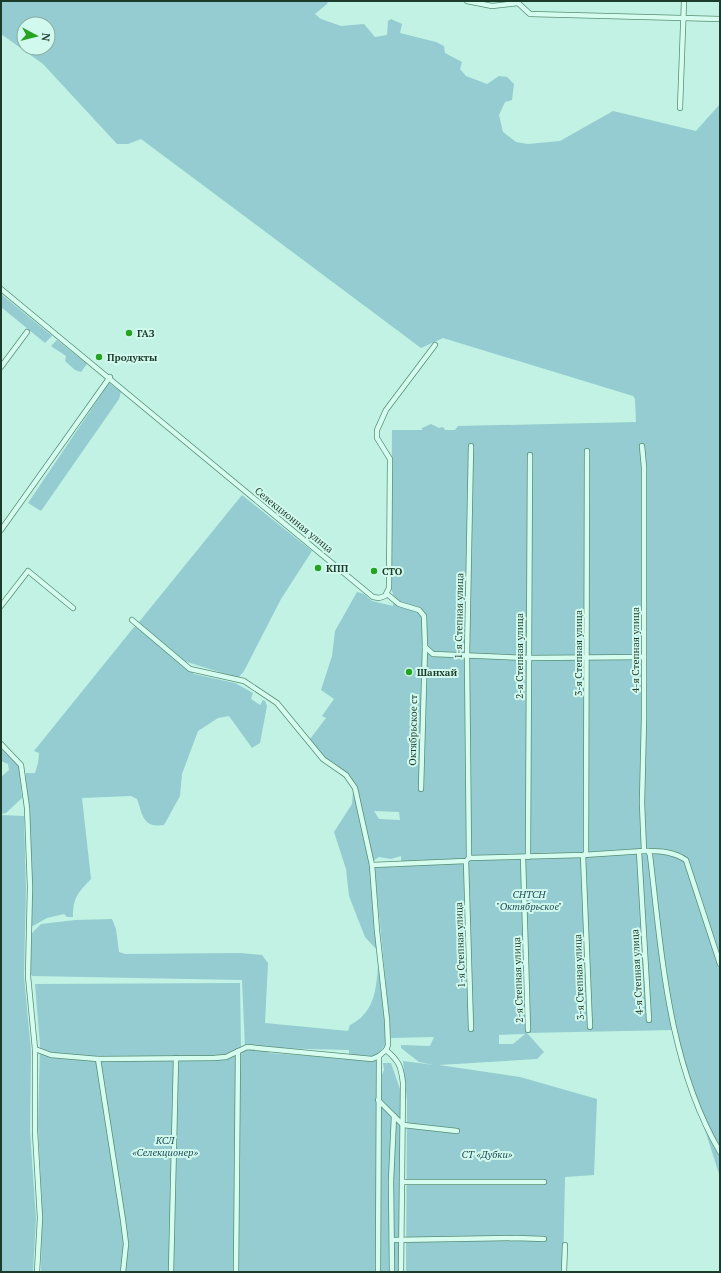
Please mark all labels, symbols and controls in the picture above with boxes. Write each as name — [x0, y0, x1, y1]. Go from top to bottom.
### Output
north arrow — [16, 16, 56, 56]
text: N — [38, 32, 53, 43]
place label: ГАЗ — [137, 327, 155, 340]
marker: ГАЗ — [124, 328, 134, 338]
place label: Продукты — [107, 351, 158, 364]
marker: Продукты — [94, 352, 104, 362]
street label: Селекционная улица — [252, 484, 336, 556]
place label: КПП — [326, 562, 349, 575]
marker: КПП — [313, 563, 323, 573]
place label: СТО — [382, 565, 403, 578]
marker: СТО — [369, 566, 379, 576]
street label: 1-я Степная улица — [452, 573, 466, 659]
street label: 4-я Степная улица — [629, 607, 642, 693]
street label: 3-я Степная улица — [572, 610, 585, 696]
street label: 2-я Степная улица — [513, 613, 526, 699]
place label: Шанхай — [417, 666, 457, 679]
marker: Шанхай — [404, 667, 414, 677]
street label: Октябрьское ст — [406, 694, 420, 766]
park label: СНТСН "Октябрьское" — [496, 888, 562, 913]
street label: 1-я Степная улица — [452, 902, 468, 988]
street label: 4-я Степная улица — [628, 929, 646, 1015]
street label: 3-я Степная улица — [571, 934, 587, 1020]
street label: 2-я Степная улица — [510, 937, 526, 1023]
park label: КСЛ «Селекционер» — [132, 1134, 198, 1159]
park label: СТ «Дубки» — [462, 1148, 513, 1161]

